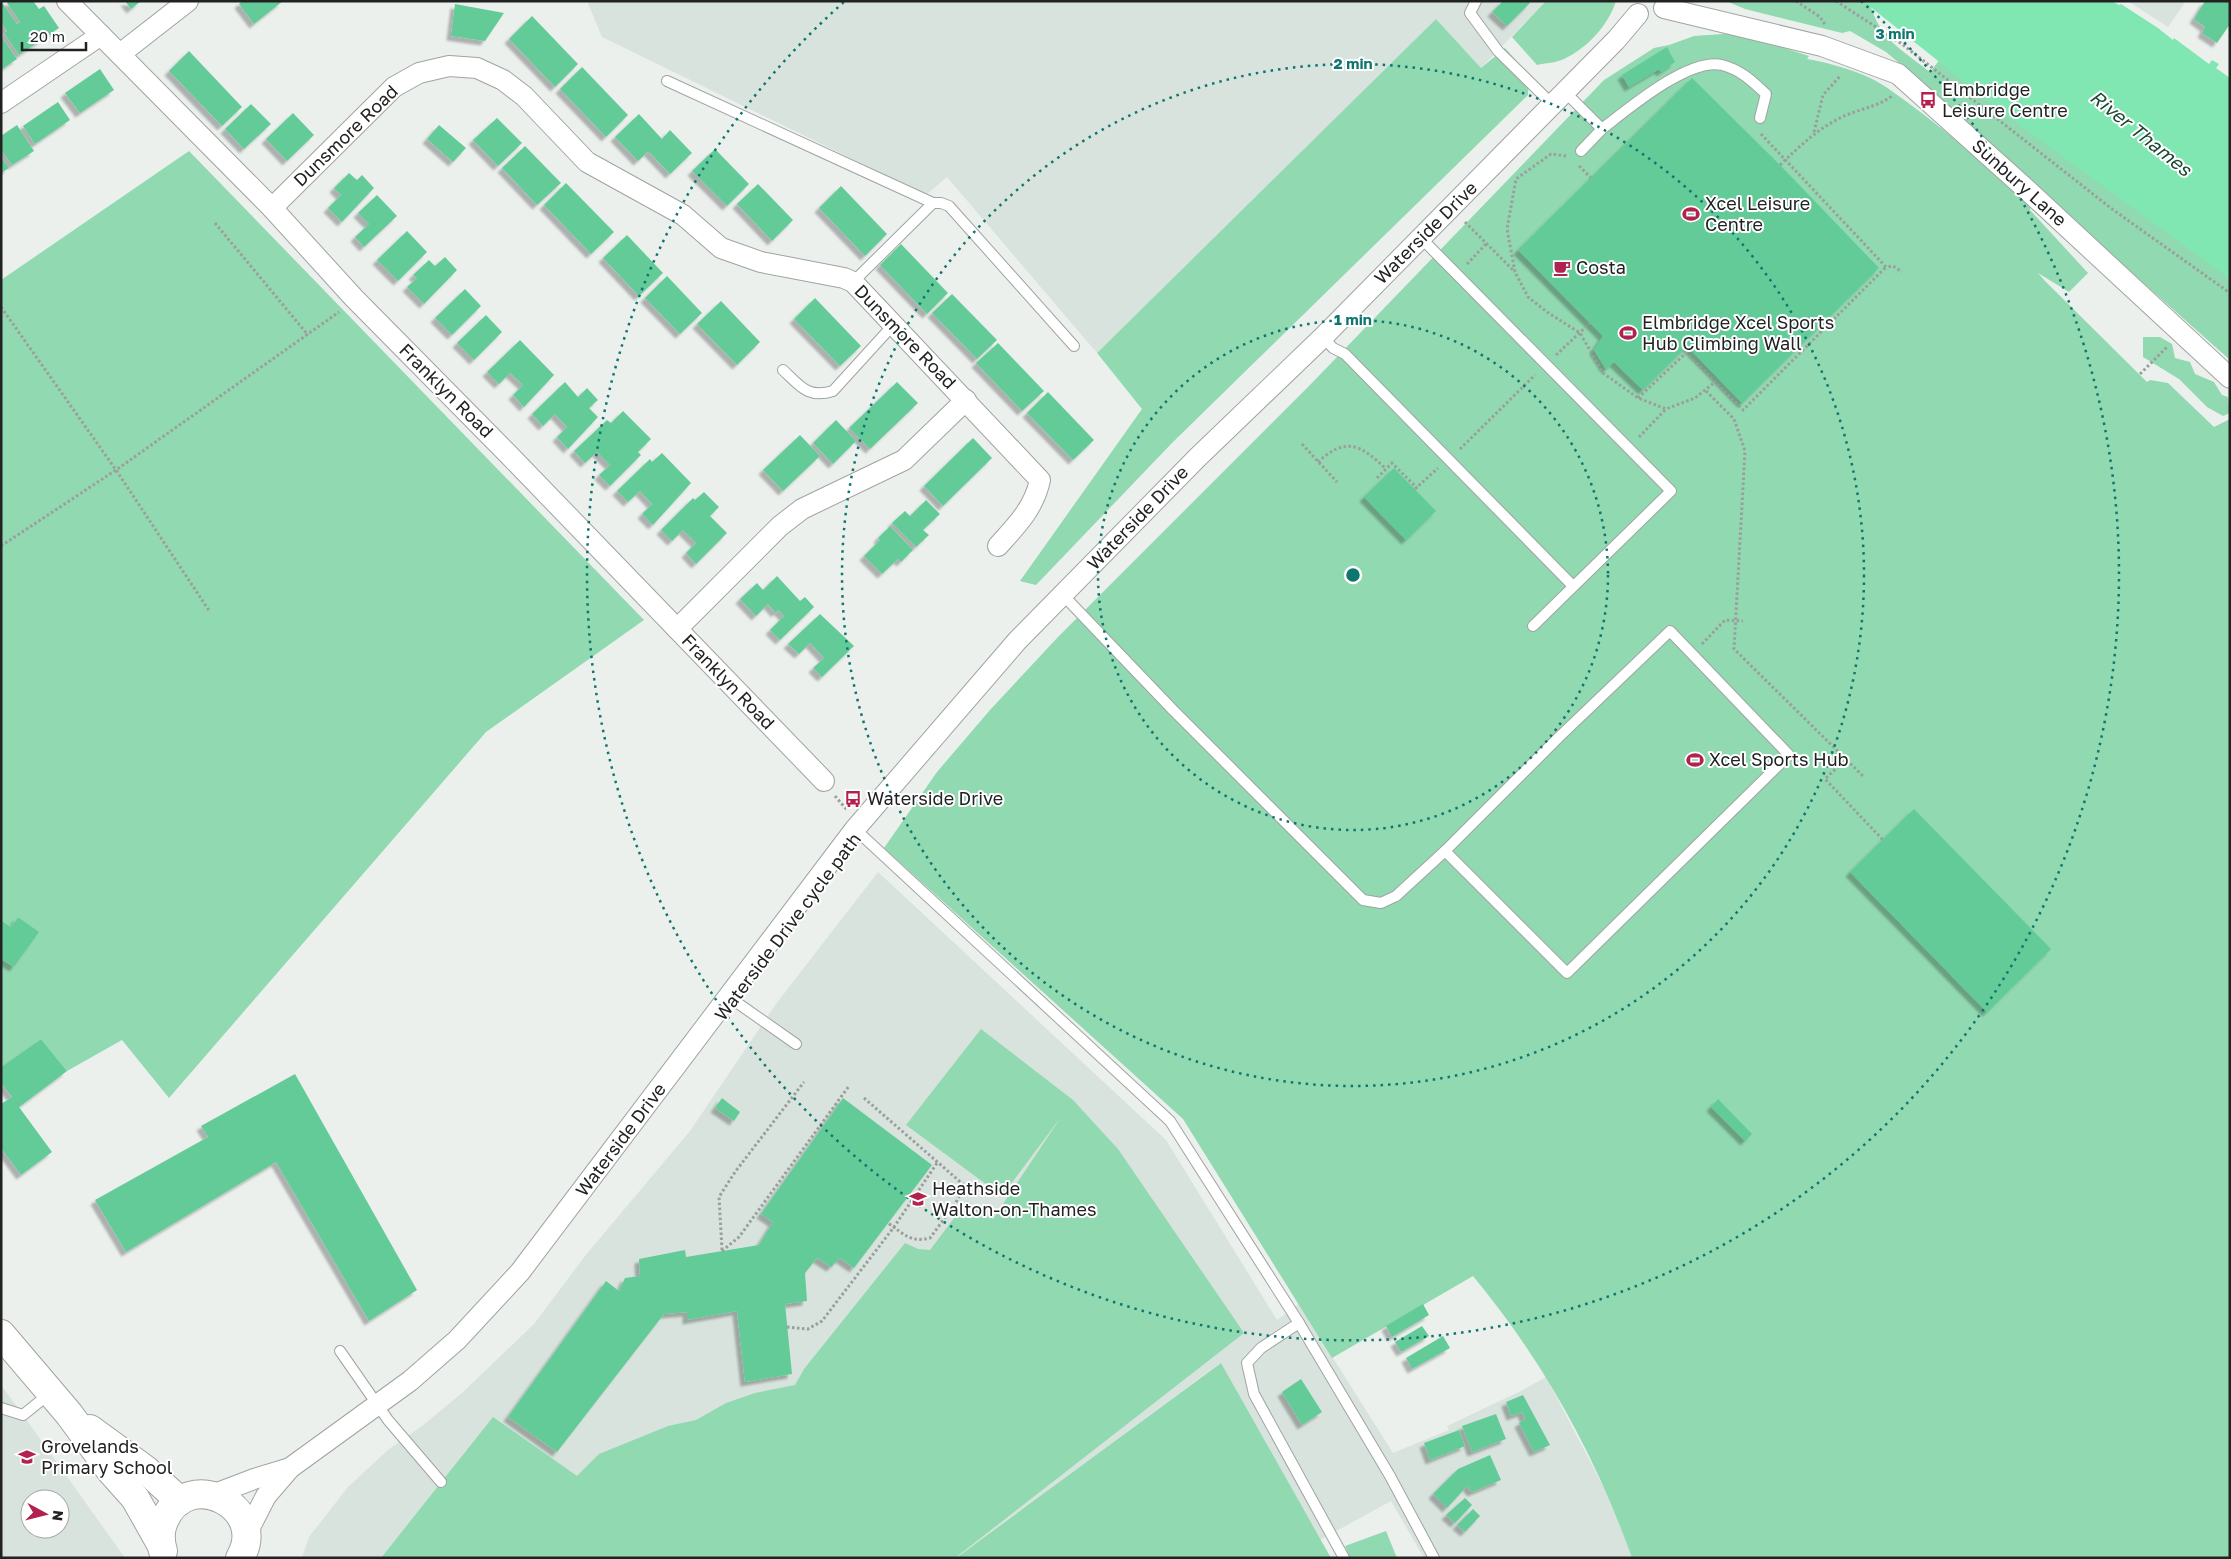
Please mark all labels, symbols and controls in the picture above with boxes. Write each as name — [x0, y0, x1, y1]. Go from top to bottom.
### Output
scale bar — [22, 20, 86, 52]
text: 3 min — [1875, 24, 1915, 42]
text: 20 m — [30, 27, 65, 45]
text: 2 min — [1333, 54, 1373, 72]
place label: Elmbridge Leisure Centre — [1942, 78, 2068, 121]
street label: Dunsmore Road — [288, 80, 402, 191]
water label: River Thames — [2086, 85, 2197, 181]
bus stop icon: Elmbridge Leisure Centre — [1918, 90, 1938, 110]
street label: Sunbury Lane — [1968, 134, 2072, 230]
street label: Waterside Drive — [1369, 176, 1481, 288]
place label: Xcel Leisure Centre — [1705, 192, 1810, 235]
sports icon: Xcel Leisure Centre — [1681, 204, 1701, 224]
place label: Costa — [1576, 256, 1626, 278]
cafe icon: Costa — [1552, 258, 1572, 278]
street label: Dunsmore Road — [850, 279, 961, 393]
text: 1 min — [1334, 310, 1372, 328]
place label: Elmbridge Xcel Sports Hub Climbing Wall — [1642, 311, 1834, 354]
sports icon: Elmbridge Xcel Sports Hub Climbing Wall — [1618, 323, 1638, 343]
street label: Franklyn Road — [395, 339, 498, 442]
street label: Waterside Drive — [1082, 461, 1192, 574]
centre of rings — [1344, 566, 1362, 584]
street label: Franklyn Road — [678, 629, 780, 734]
place label: Xcel Sports Hub — [1709, 748, 1849, 770]
sports icon: Xcel Sports Hub — [1685, 750, 1705, 770]
place label: Waterside Drive — [867, 787, 1003, 809]
bus stop icon: Waterside Drive — [843, 789, 863, 809]
street label: Waterside Drive cycle path — [709, 828, 865, 1025]
street label: Waterside Drive — [570, 1078, 670, 1200]
place label: Heathside Walton-on-Thames — [932, 1177, 1097, 1220]
school or university icon: Heathside Walton-on-Thames — [908, 1189, 928, 1209]
place label: Grovelands Primary School — [41, 1435, 173, 1478]
school or university icon: Grovelands Primary School — [17, 1447, 37, 1467]
north arrow — [20, 1489, 70, 1539]
text: N — [49, 1509, 67, 1522]

